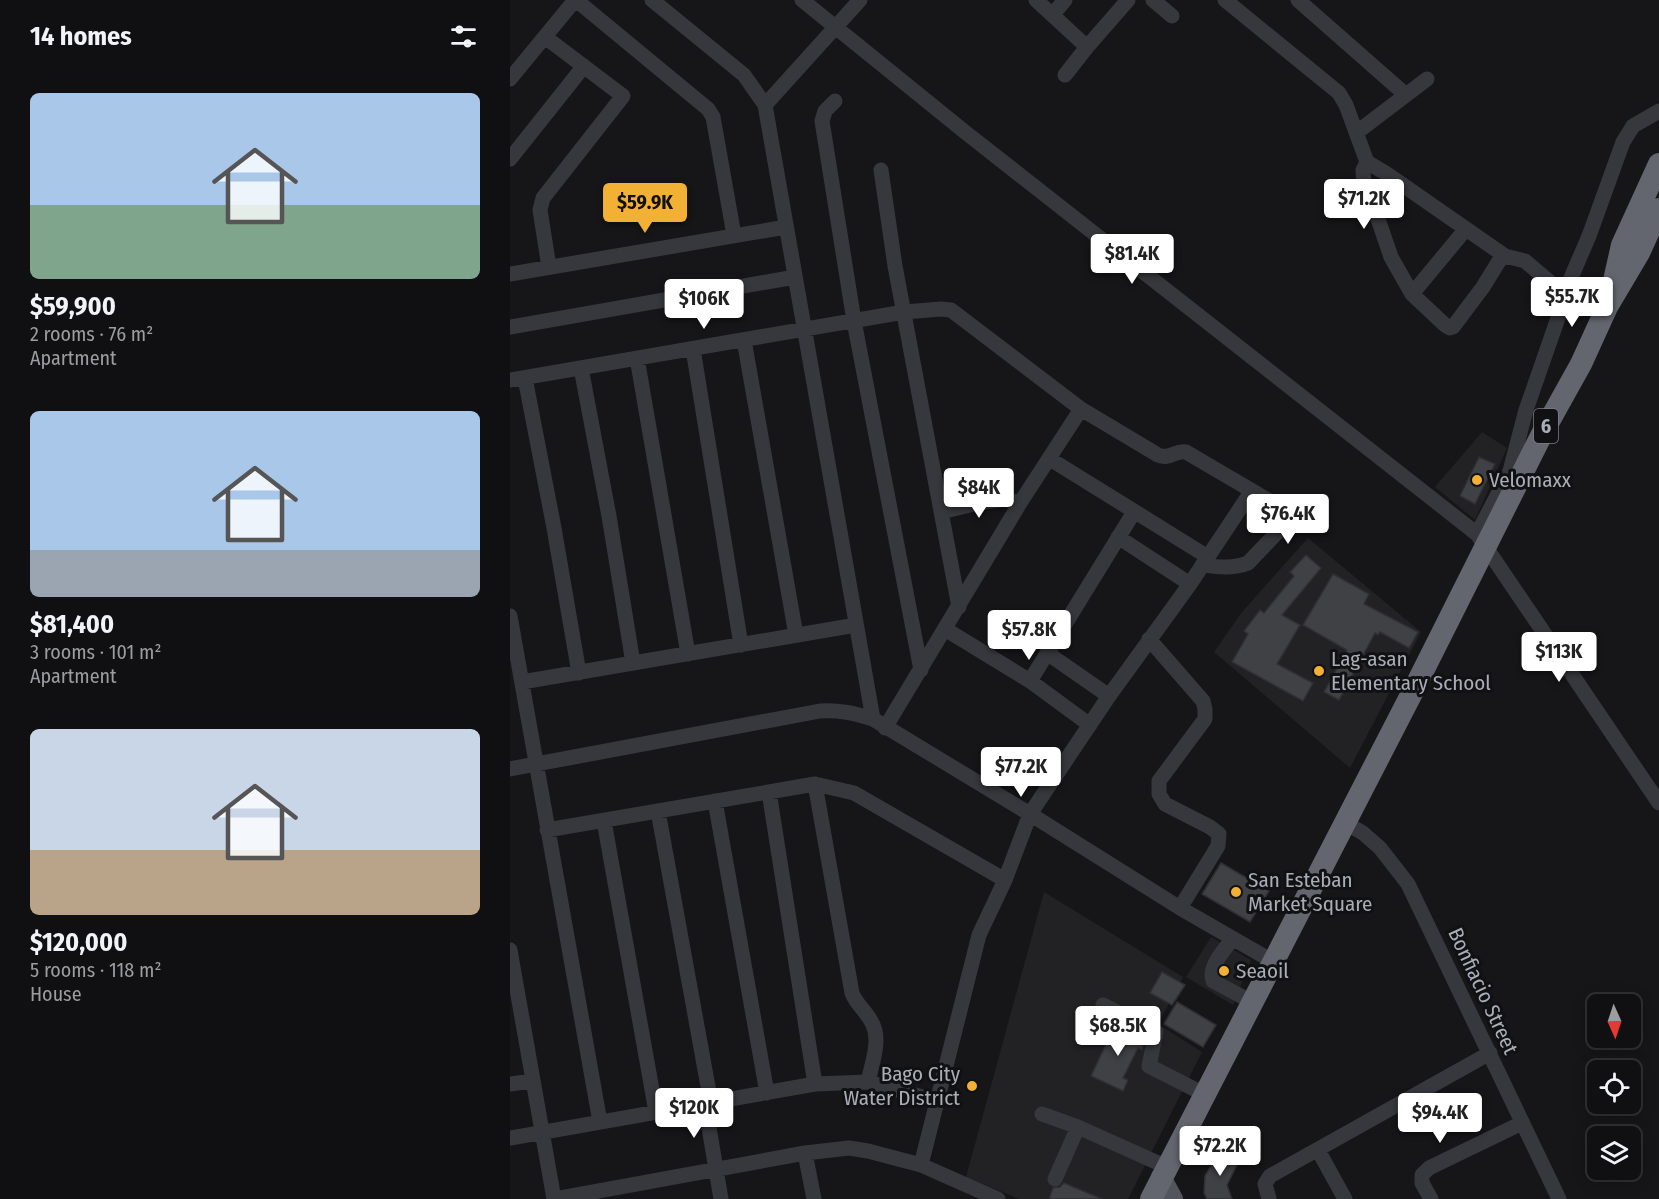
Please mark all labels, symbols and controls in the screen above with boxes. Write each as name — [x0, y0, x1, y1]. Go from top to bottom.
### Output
icon: filters — [447, 20, 480, 53]
text: 14 homes — [30, 21, 132, 52]
icon: home — [201, 132, 309, 240]
pin: $71.2K — [1315, 179, 1413, 230]
pin: $59.9K — [596, 183, 694, 234]
text: $71.2K — [1338, 186, 1390, 210]
text: $59.9K — [617, 190, 673, 214]
pin: $81.4K — [1083, 234, 1181, 285]
text: $81.4K — [1105, 241, 1159, 265]
pin: $55.7K — [1523, 277, 1621, 328]
pin: $106K — [662, 279, 746, 330]
text: $55.7K — [1545, 284, 1599, 308]
text: $106K — [679, 286, 729, 310]
text: $59,900 — [30, 291, 116, 322]
text: 2 rooms · 76 m² — [30, 322, 153, 346]
text: Apartment — [30, 346, 117, 370]
road number: 6 — [1534, 409, 1558, 443]
icon: home — [201, 450, 309, 558]
place label: Velomaxx — [1489, 467, 1572, 493]
pin: $84K — [943, 468, 1015, 519]
marker: Velomaxx — [1470, 473, 1484, 487]
text: $84K — [958, 475, 1000, 499]
pin: $76.4K — [1239, 494, 1337, 545]
text: $76.4K — [1261, 501, 1315, 525]
text: $81,400 — [30, 609, 114, 640]
pin: $57.8K — [980, 610, 1078, 661]
text: $57.8K — [1002, 617, 1056, 641]
pin: $113K — [1517, 632, 1601, 683]
text: $113K — [1536, 639, 1582, 663]
text: 3 rooms · 101 m² — [30, 640, 161, 664]
place label: Lag-asan Elementary School — [1331, 646, 1491, 696]
text: Apartment — [30, 664, 117, 688]
marker: Lag-asan Elementary School — [1312, 664, 1326, 678]
pin: $77.2K — [972, 747, 1070, 798]
text: $77.2K — [995, 754, 1047, 778]
icon: home — [201, 768, 309, 876]
place label: San Esteban Market Square — [1248, 867, 1372, 917]
marker: San Esteban Market Square — [1229, 885, 1243, 899]
street label: Bonfiacio Street — [1442, 924, 1524, 1059]
text: $120,000 — [30, 927, 127, 958]
text: 5 rooms · 118 m² — [30, 958, 161, 982]
place label: Seaoil — [1236, 958, 1289, 984]
marker: Seaoil — [1217, 964, 1231, 978]
text: House — [30, 982, 82, 1006]
north arrow — [1587, 994, 1641, 1048]
map controls — [1587, 994, 1641, 1180]
pin: $68.5K — [1069, 1006, 1167, 1057]
text: $68.5K — [1089, 1013, 1147, 1037]
button: locate — [1587, 1060, 1641, 1114]
place label: Bago City Water District — [844, 1061, 961, 1111]
marker: Bago City Water District — [965, 1079, 979, 1093]
pin: $120K — [652, 1088, 736, 1139]
pin: $94.4K — [1391, 1093, 1489, 1144]
text: $120K — [669, 1095, 719, 1119]
text: $94.4K — [1412, 1100, 1468, 1124]
pin: $72.2K — [1171, 1126, 1269, 1177]
button: layers — [1587, 1126, 1641, 1180]
text: $72.2K — [1194, 1133, 1246, 1157]

